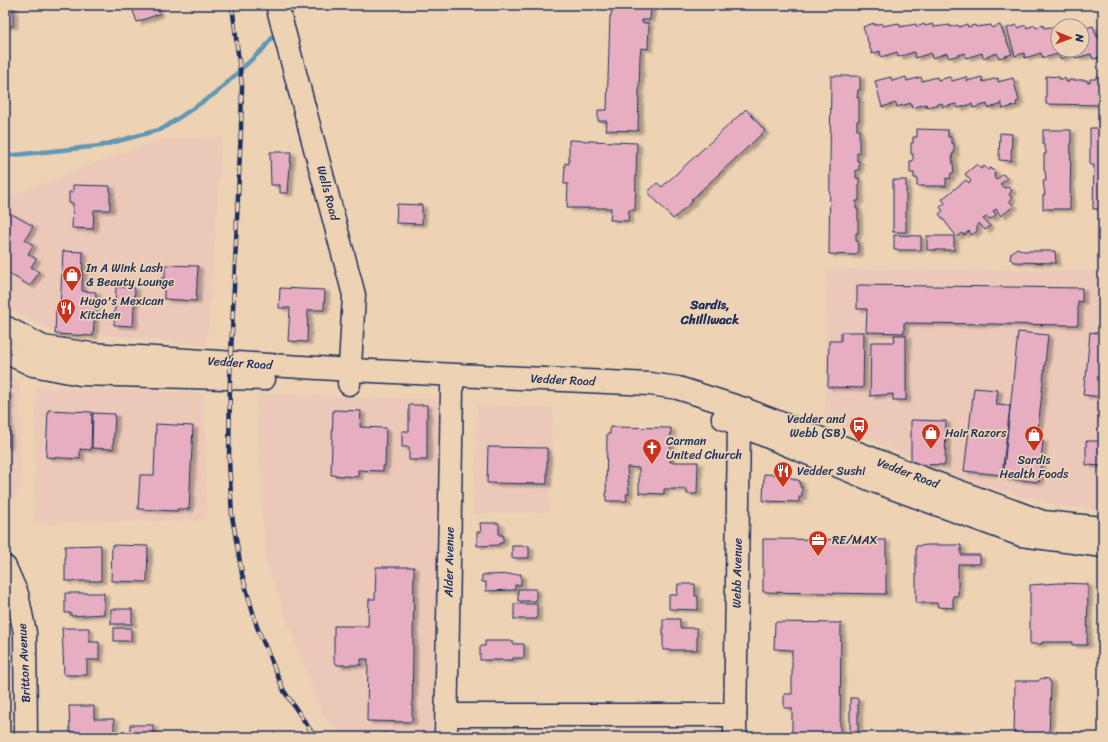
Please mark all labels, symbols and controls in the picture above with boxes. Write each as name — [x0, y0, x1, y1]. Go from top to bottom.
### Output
north arrow — [1050, 18, 1090, 58]
text: N — [1070, 33, 1089, 43]
street label: Wells Road — [310, 163, 346, 225]
place label: In A Wink Lash & Beauty Lounge — [85, 257, 174, 293]
shop icon: In A Wink Lash & Beauty Lounge — [61, 264, 83, 292]
place label: Hugo's Mexican Kitchen — [80, 290, 164, 326]
district label: Sardis, Chilliwack — [680, 293, 739, 331]
restaurant icon: Hugo's Mexican Kitchen — [55, 297, 77, 325]
street label: Vedder Road — [207, 350, 275, 376]
street label: Vedder Road — [530, 367, 598, 393]
place label: Vedder and Webb (SB) — [787, 408, 846, 444]
bus stop icon: Vedder and Webb (SB) — [848, 415, 870, 443]
shop icon: Hair Razors — [920, 422, 942, 450]
place label: Hair Razors — [945, 422, 1007, 444]
shop icon: Sardis Health Foods — [1023, 424, 1045, 452]
place label: Carman United Church — [666, 430, 742, 466]
church icon: Carman United Church — [641, 437, 663, 465]
place label: Sardis Health Foods — [999, 449, 1069, 485]
street label: Vedder Road — [874, 451, 944, 495]
restaurant icon: Vedder Sushi — [772, 460, 794, 488]
place label: Vedder Sushi — [797, 460, 866, 482]
street label: Alder Avenue — [437, 527, 461, 598]
office icon: RE/MAX — [807, 529, 829, 557]
place label: RE/MAX — [832, 529, 878, 551]
street label: Webb Avenue — [725, 538, 749, 608]
street label: Britton Avenue — [11, 623, 37, 703]

